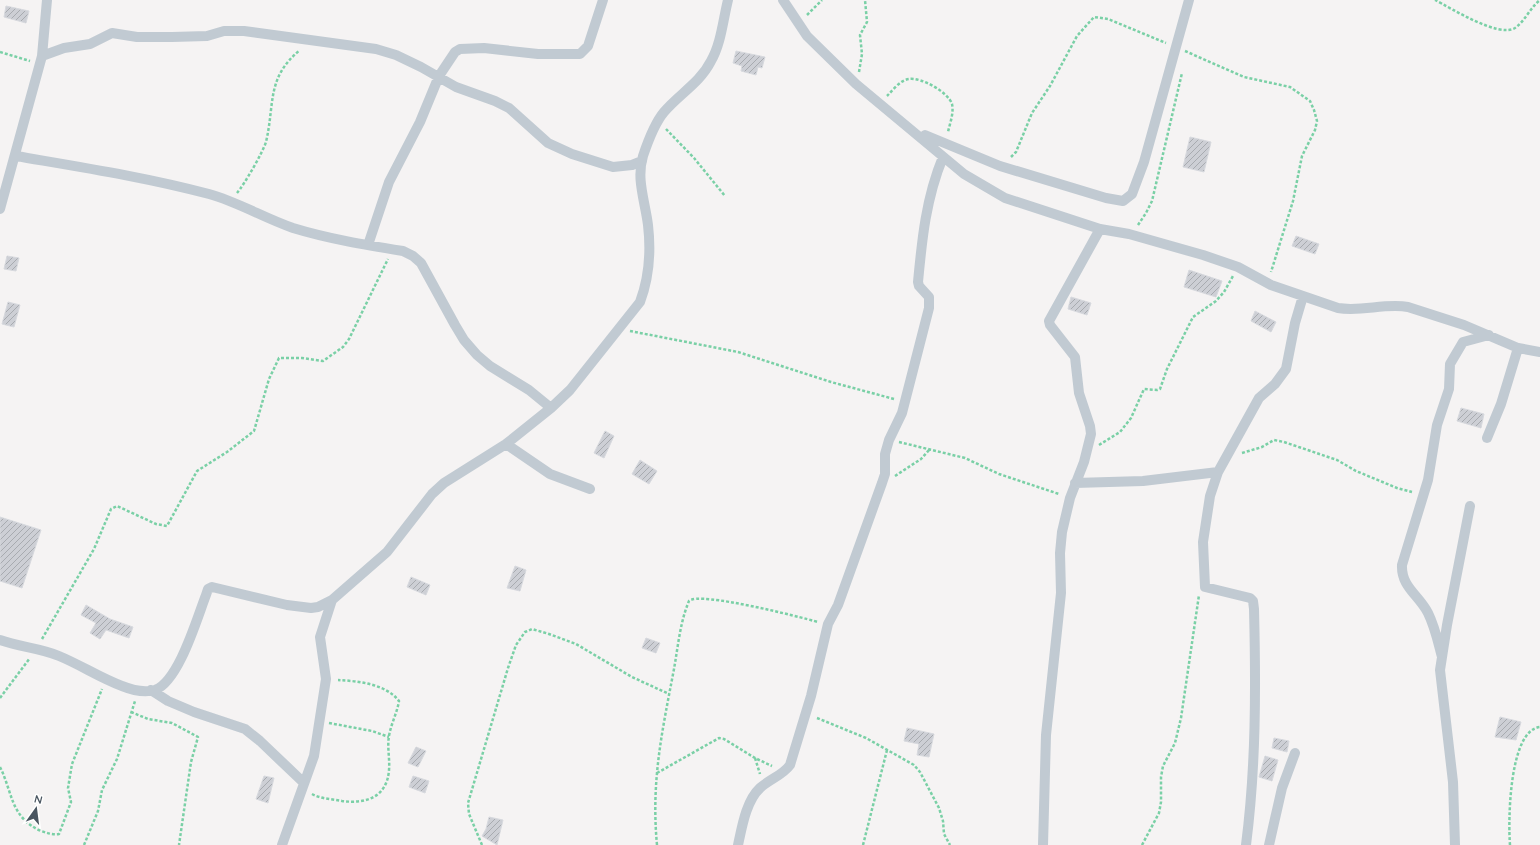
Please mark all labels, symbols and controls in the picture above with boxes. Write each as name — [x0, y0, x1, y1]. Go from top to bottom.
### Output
north arrow — [16, 789, 56, 829]
text: N — [33, 792, 44, 807]

